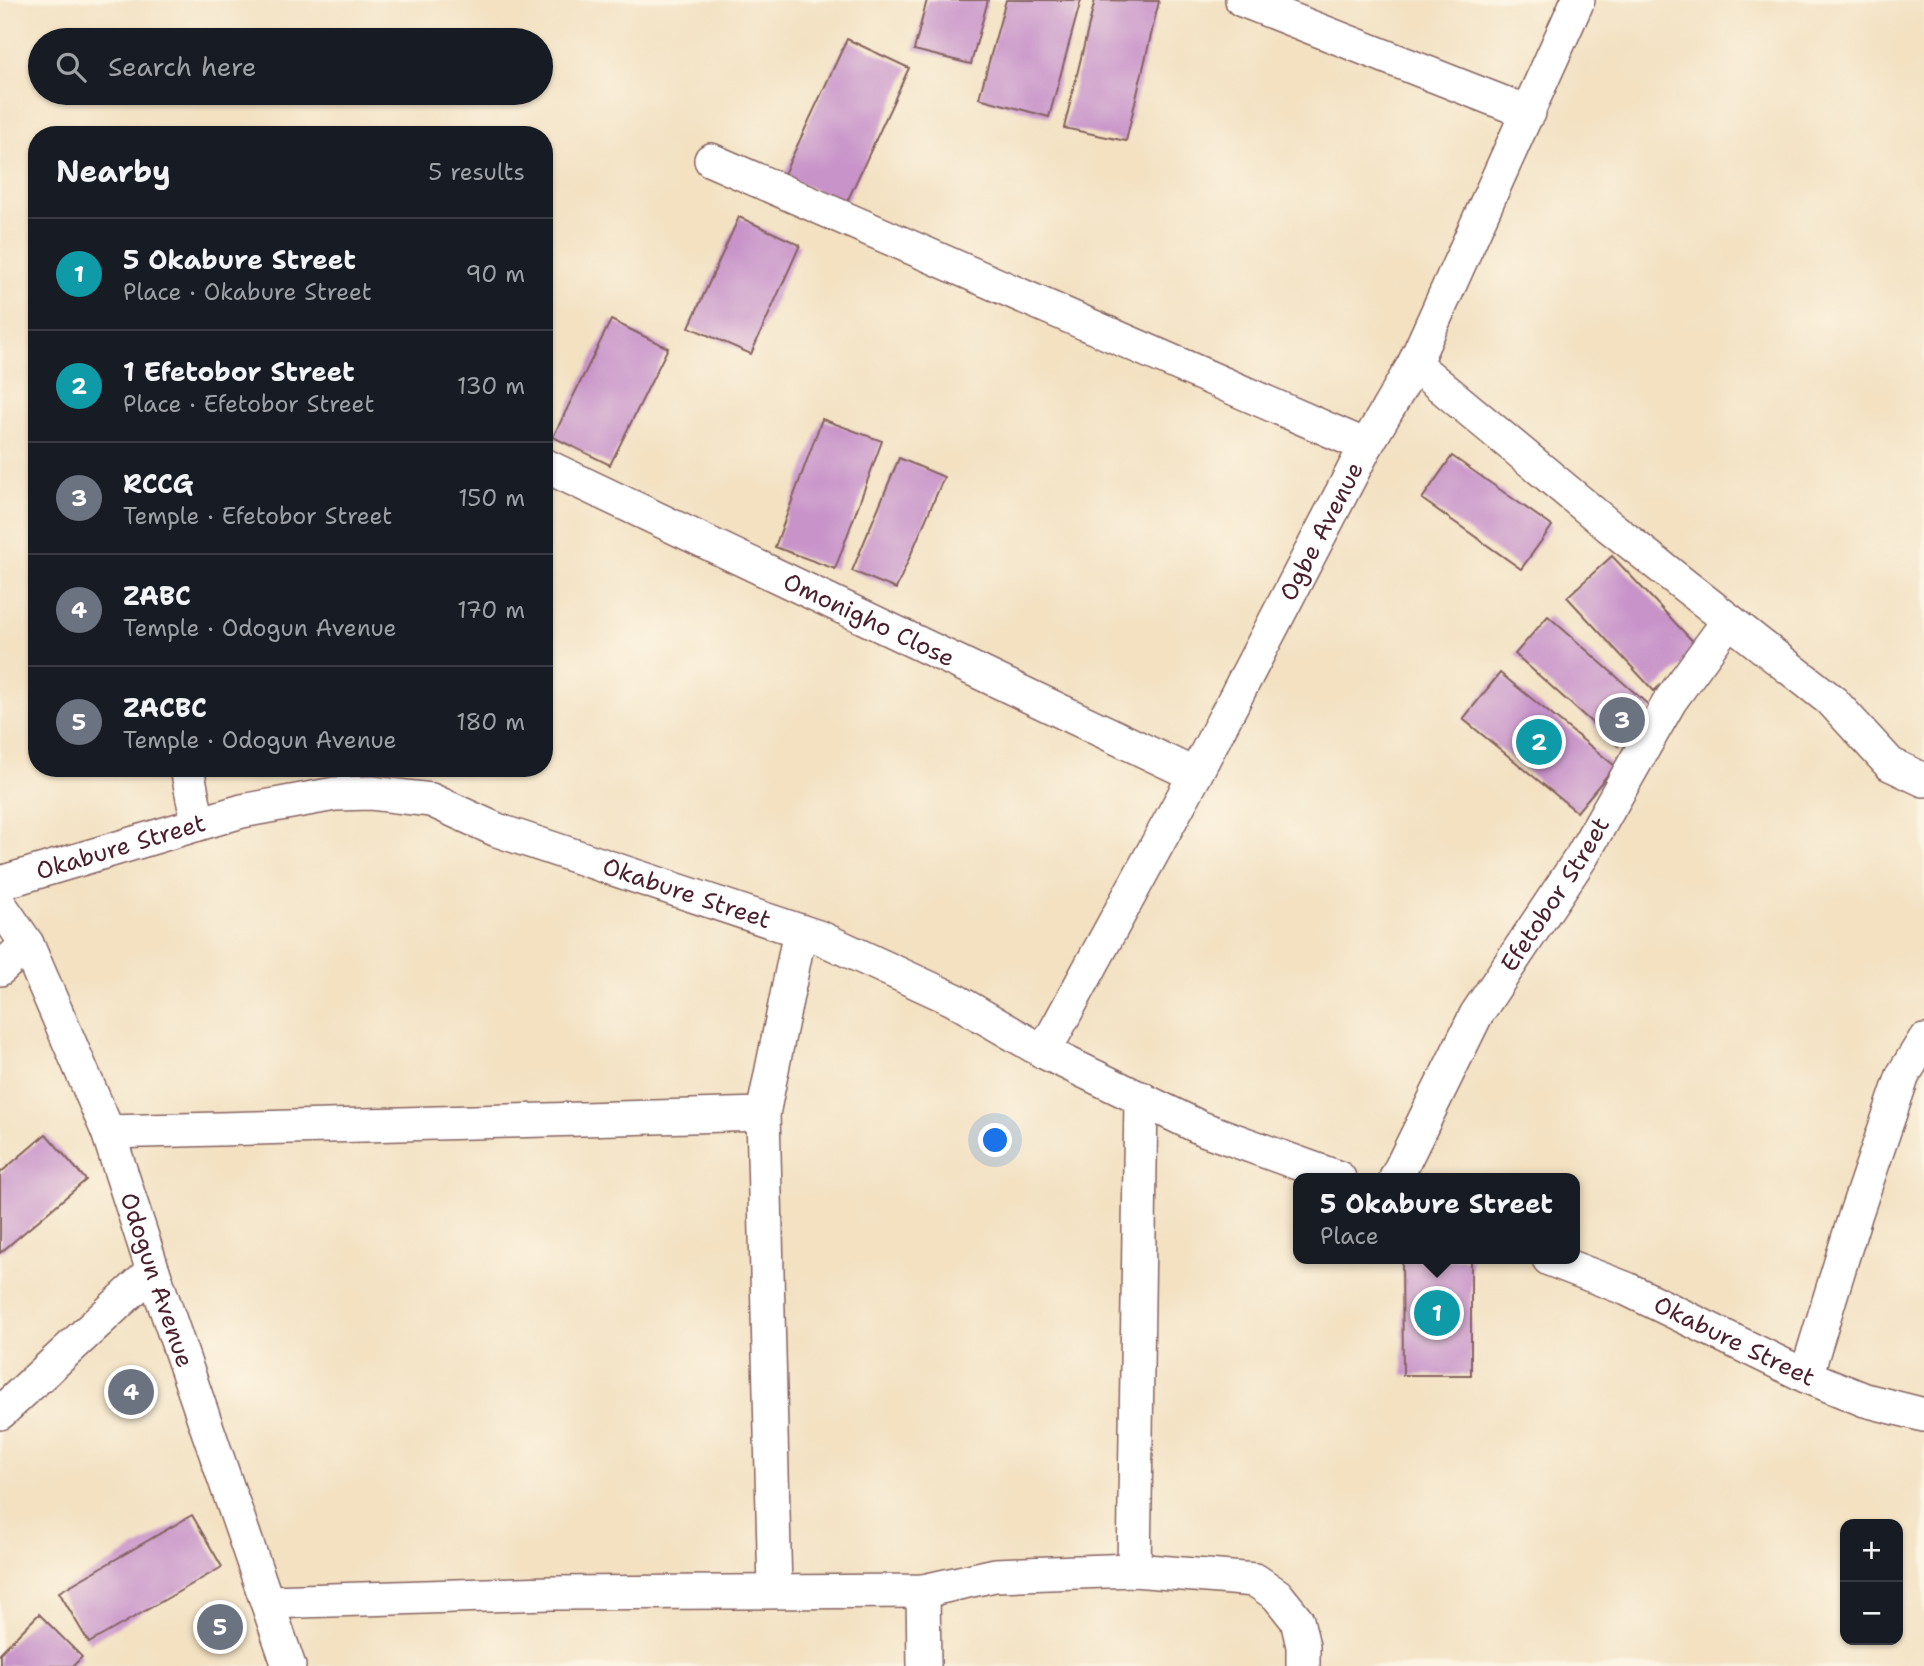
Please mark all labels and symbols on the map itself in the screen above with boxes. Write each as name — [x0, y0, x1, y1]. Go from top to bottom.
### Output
street label: Ogbe Avenue — [1272, 456, 1371, 607]
street label: Omonigho Close — [778, 565, 960, 674]
pin: 3 — [1599, 694, 1645, 746]
pin: 2 — [1516, 716, 1562, 768]
street label: Okabure Street — [32, 807, 209, 887]
street label: Efetobor Street — [1493, 811, 1617, 978]
street label: Okabure Street — [598, 850, 775, 936]
your location — [978, 1123, 1012, 1157]
street label: Odogun Avenue — [113, 1188, 201, 1372]
pin: 1 — [1414, 1287, 1460, 1339]
street label: Okabure Street — [1648, 1288, 1820, 1394]
pin: 4 — [108, 1366, 154, 1418]
pin: 5 — [197, 1601, 243, 1653]

